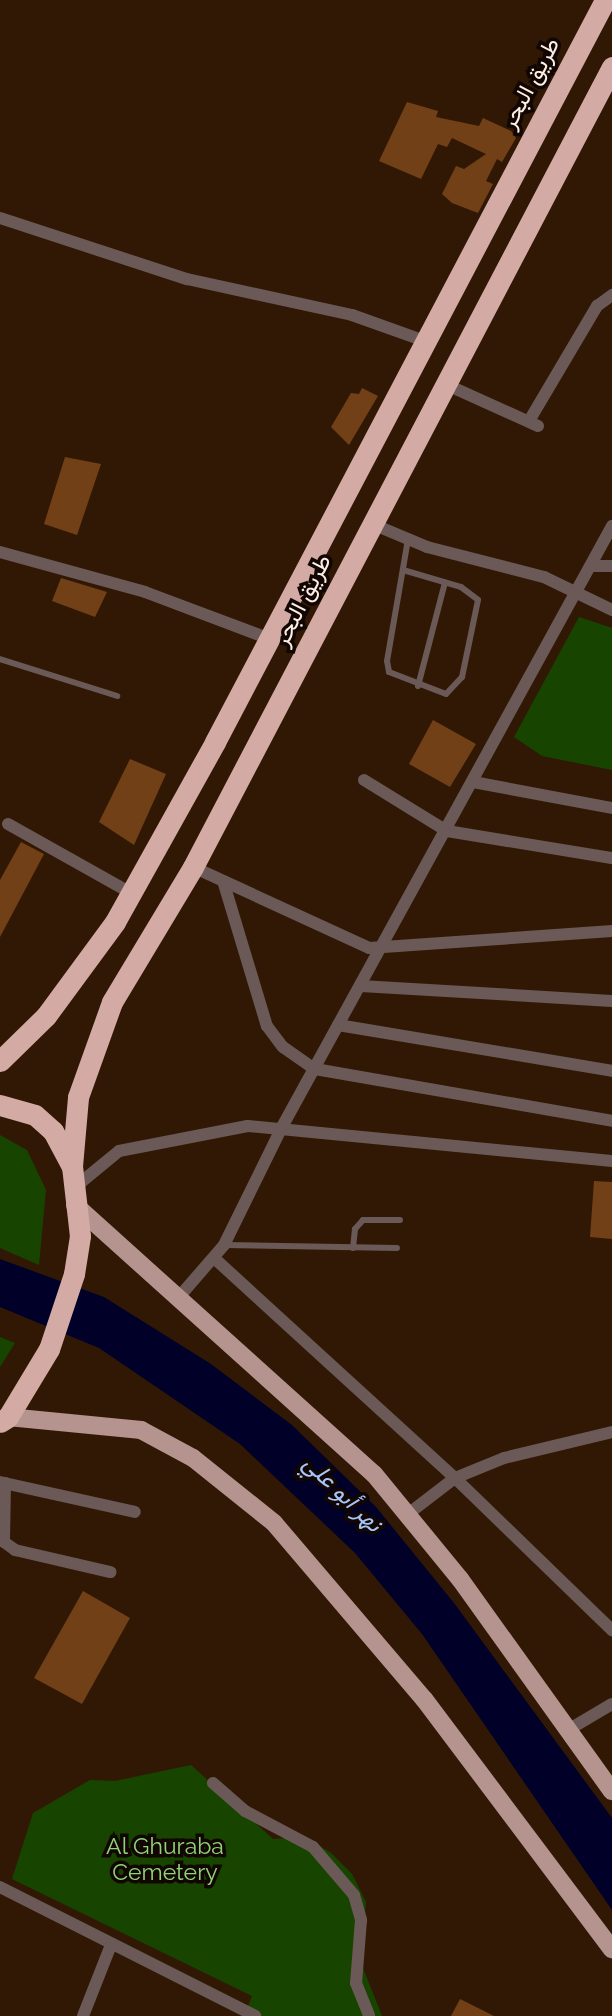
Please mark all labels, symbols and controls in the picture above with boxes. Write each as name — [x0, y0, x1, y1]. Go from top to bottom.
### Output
street label: طريق البحر — [495, 33, 565, 133]
street label: طريق البحر — [267, 550, 337, 650]
water label: نهر أبو علي — [297, 1448, 389, 1538]
park label: Al Ghuraba Cemetery — [106, 1832, 224, 1886]

